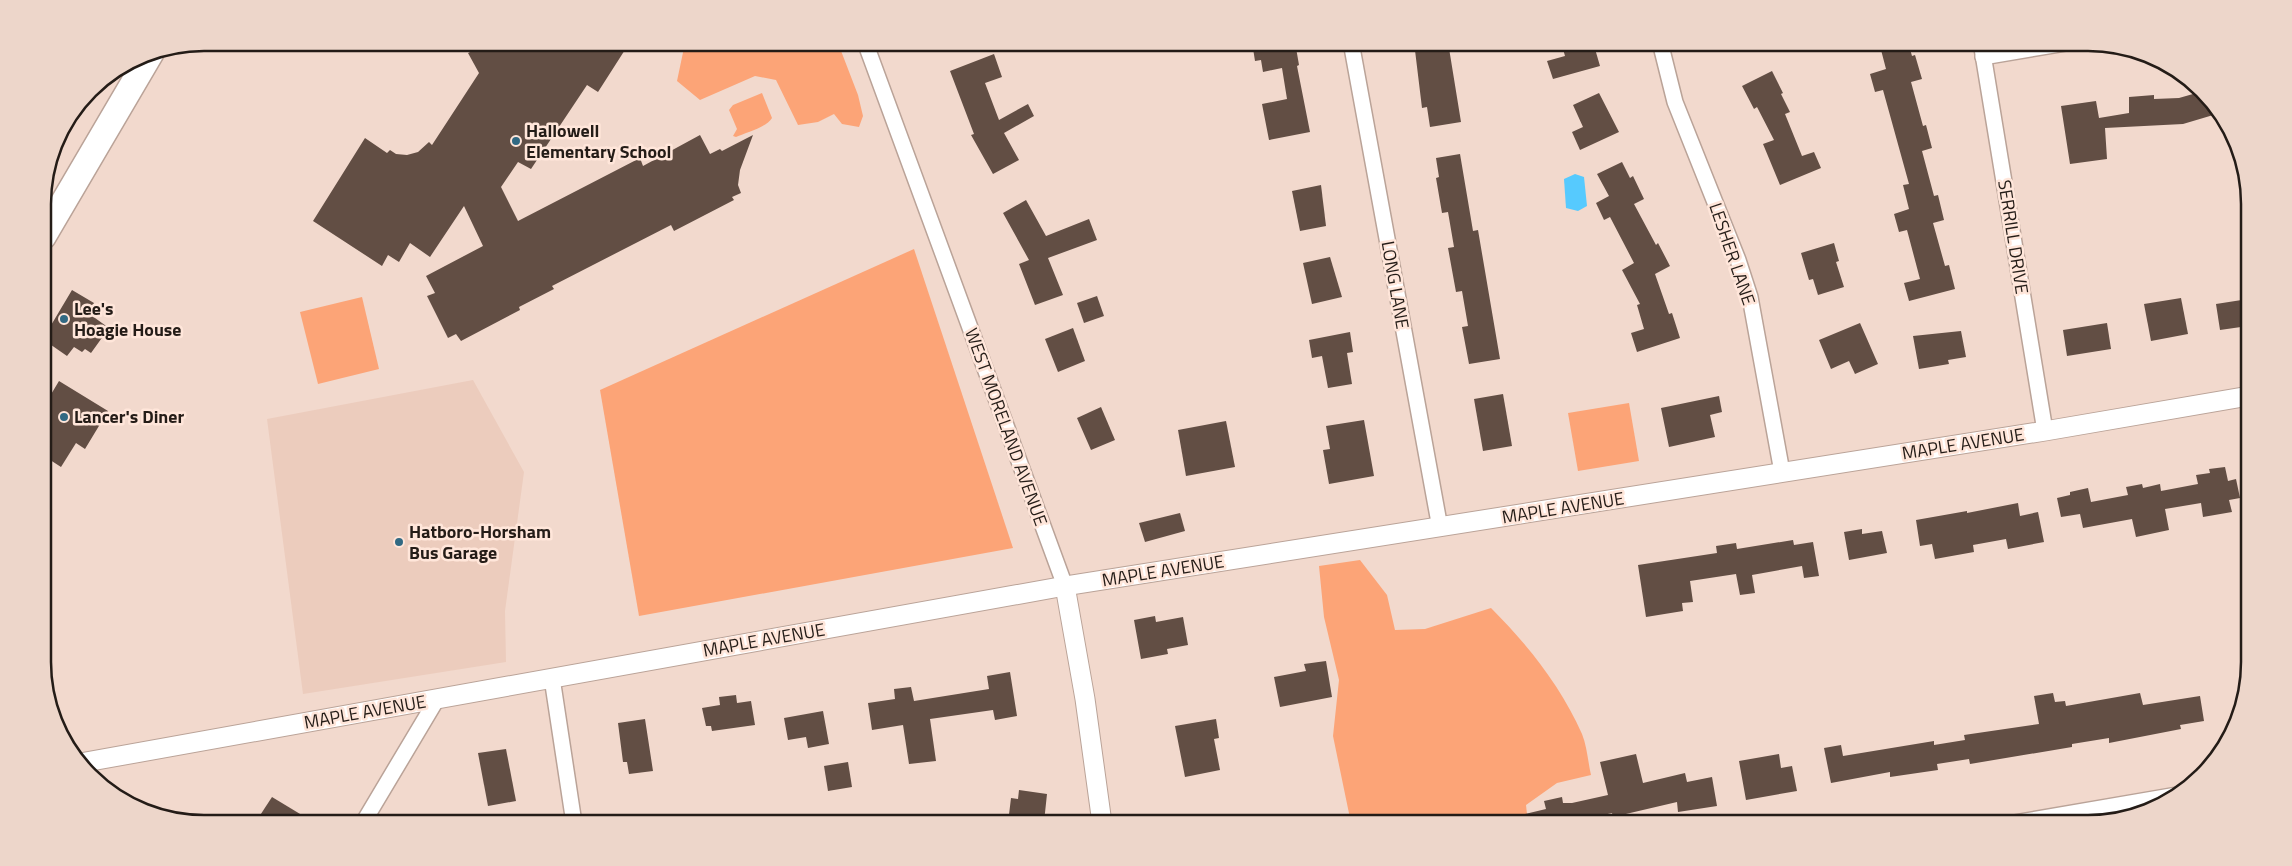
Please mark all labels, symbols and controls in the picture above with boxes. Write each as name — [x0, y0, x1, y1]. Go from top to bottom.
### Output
place label: Hallowell Elementary School — [526, 117, 671, 165]
marker: Hallowell Elementary School — [510, 135, 522, 147]
street label: SERRILL DRIVE — [1991, 178, 2036, 296]
street label: LESHER LANE — [1702, 199, 1763, 309]
street label: LONG LANE — [1374, 239, 1417, 331]
place label: Lee's Hoagie House — [74, 295, 182, 343]
marker: Lee's Hoagie House — [58, 313, 70, 325]
street label: WEST MORELAND AVENUE — [958, 324, 1055, 529]
place label: Lancer's Diner — [74, 403, 184, 430]
marker: Lancer's Diner — [58, 411, 70, 423]
street label: MAPLE AVENUE — [1900, 421, 2026, 466]
street label: MAPLE AVENUE — [1500, 485, 1626, 530]
place label: Hatboro-Horsham Bus Garage — [409, 518, 551, 566]
marker: Hatboro-Horsham Bus Garage — [393, 536, 405, 548]
street label: MAPLE AVENUE — [1100, 548, 1226, 593]
street label: MAPLE AVENUE — [701, 615, 827, 664]
street label: MAPLE AVENUE — [302, 687, 428, 736]

